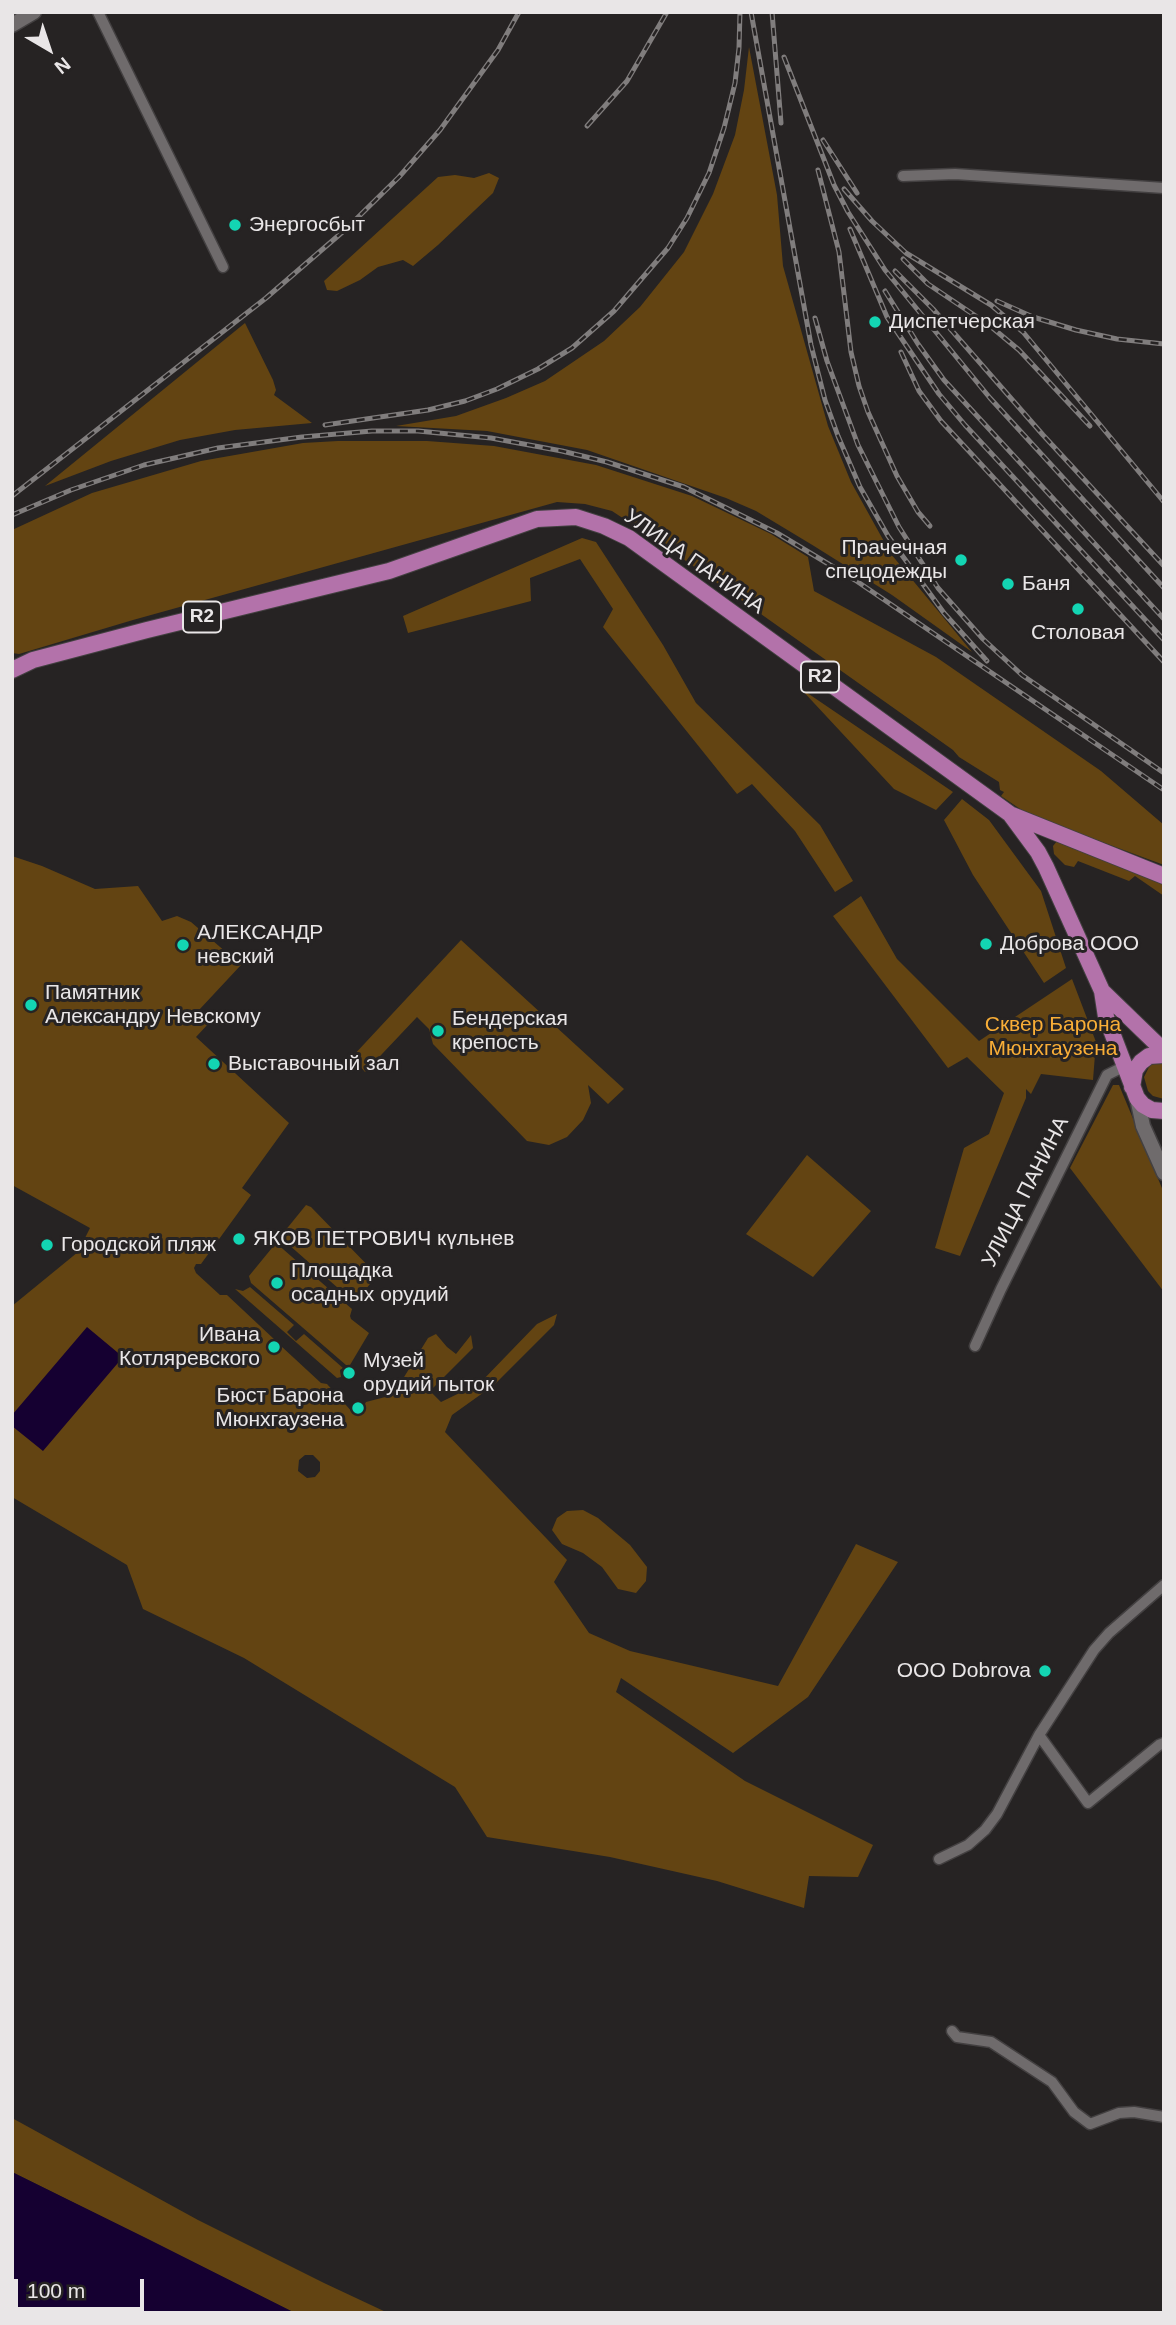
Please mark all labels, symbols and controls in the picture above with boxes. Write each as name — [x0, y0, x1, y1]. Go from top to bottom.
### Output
north arrow — [14, 14, 84, 84]
text: N — [51, 53, 74, 78]
place label: Энергосбыт — [249, 212, 365, 238]
marker: Энергосбыт — [227, 217, 243, 233]
place label: Диспетчерская — [889, 309, 1035, 335]
marker: Диспетчерская — [867, 314, 883, 330]
street label: УЛИЦА ПАНИНА — [619, 504, 769, 620]
place label: Прачечная спецодежды — [825, 535, 947, 585]
marker: Прачечная спецодежды — [953, 552, 969, 568]
place label: Баня — [1022, 571, 1070, 597]
marker: Баня — [1000, 576, 1016, 592]
marker: Столовая — [1070, 601, 1086, 617]
road number: R2 — [183, 602, 221, 632]
place label: Столовая — [1031, 620, 1125, 646]
road number: R2 — [801, 662, 839, 692]
place label: АЛЕКСАНДР невский — [197, 920, 323, 970]
place label: Доброва ООО — [1000, 931, 1139, 957]
marker: Доброва ООО — [978, 936, 994, 952]
marker: АЛЕКСАНДР невский — [175, 937, 191, 953]
place label: Памятник Александру Невскому — [45, 980, 261, 1030]
marker: Памятник Александру Невскому — [23, 997, 39, 1013]
place label: Бендерская крепость — [452, 1006, 568, 1056]
park label: Сквер Барона Мюнхгаузена — [985, 1012, 1121, 1062]
marker: Бендерская крепость — [430, 1023, 446, 1039]
place label: Выставочный зал — [228, 1051, 400, 1077]
marker: Выставочный зал — [206, 1056, 222, 1072]
street label: УЛИЦА ПАНИНА — [977, 1113, 1075, 1271]
place label: ЯКОВ ПЕТРОВИЧ күльнев — [253, 1226, 514, 1252]
marker: ЯКОВ ПЕТРОВИЧ күльнев — [231, 1231, 247, 1247]
place label: Городской пляж — [61, 1232, 216, 1258]
marker: Городской пляж — [39, 1237, 55, 1253]
place label: Площадка осадных орудий — [291, 1258, 449, 1308]
marker: Площадка осадных орудий — [269, 1275, 285, 1291]
place label: Ивана Котляревского — [119, 1322, 260, 1372]
marker: Ивана Котляревского — [266, 1339, 282, 1355]
place label: Музей орудий пыток — [363, 1348, 494, 1398]
marker: Музей орудий пыток — [341, 1365, 357, 1381]
place label: Бюст Барона Мюнхгаузена — [215, 1383, 344, 1433]
marker: Бюст Барона Мюнхгаузена — [350, 1400, 366, 1416]
place label: OOO Dobrova — [897, 1658, 1031, 1684]
marker: OOO Dobrova — [1037, 1663, 1053, 1679]
scale bar — [18, 2266, 147, 2310]
text: 100 m — [27, 2279, 85, 2302]

